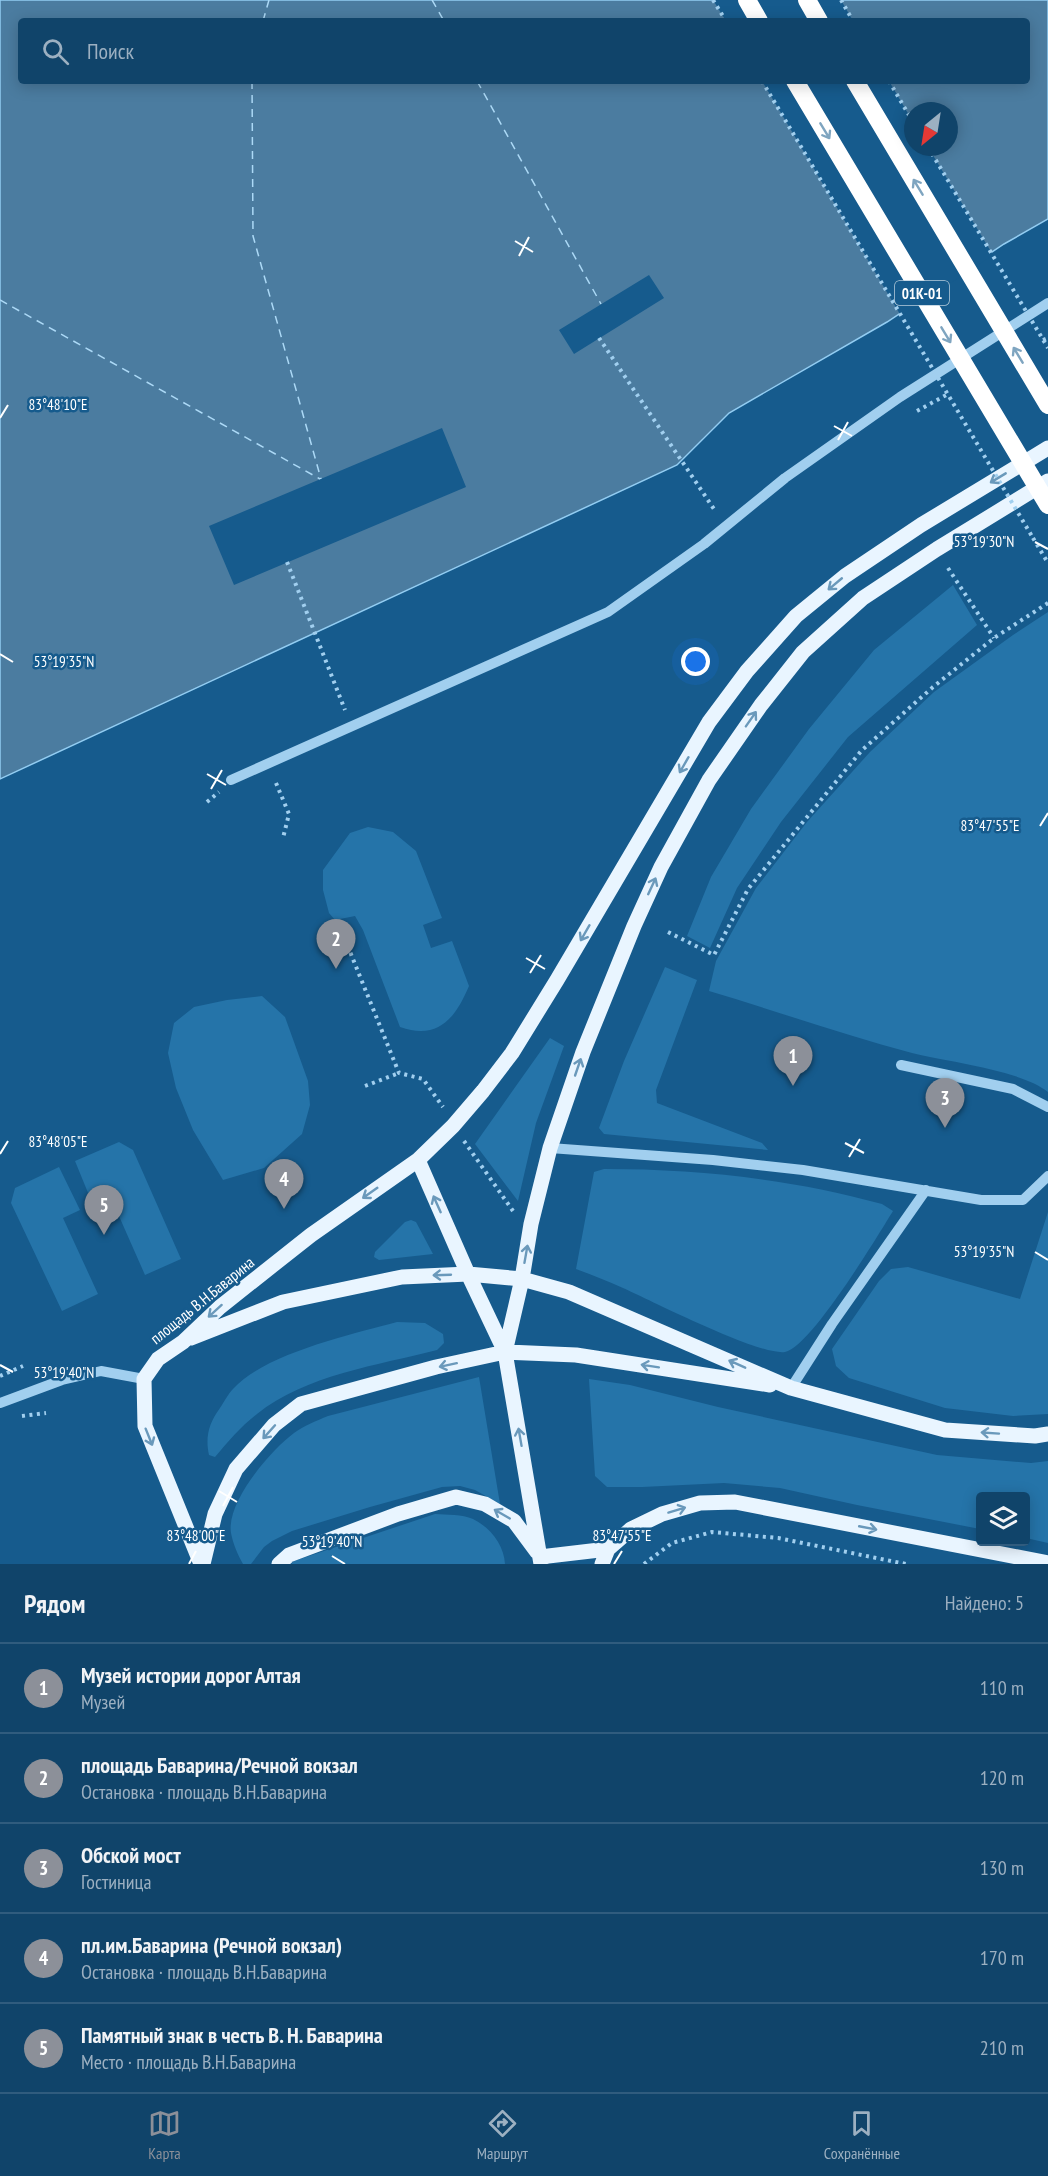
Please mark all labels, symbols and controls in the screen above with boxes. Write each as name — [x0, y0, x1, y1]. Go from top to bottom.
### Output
search box — [18, 18, 1030, 84]
icon: search — [39, 35, 72, 68]
text: Поиск — [87, 37, 134, 65]
north arrow — [904, 102, 958, 156]
one-way arrow — [819, 122, 831, 139]
one-way arrow — [912, 179, 924, 196]
road number: 01К-01 — [895, 281, 949, 305]
one-way arrow — [941, 326, 953, 343]
one-way arrow — [1012, 347, 1024, 364]
text: 83°48'10"E — [28, 395, 88, 414]
one-way arrow — [990, 473, 1007, 485]
text: 53°19'30"N — [954, 532, 1014, 551]
one-way arrow — [827, 578, 843, 591]
your location — [681, 647, 710, 676]
text: 53°19'35"N — [34, 652, 94, 671]
one-way arrow — [745, 711, 757, 727]
one-way arrow — [677, 756, 689, 773]
text: 83°47'55"E — [960, 816, 1020, 835]
one-way arrow — [647, 878, 659, 896]
pin: 2 — [316, 920, 356, 969]
one-way arrow — [579, 924, 591, 941]
pin: 1 — [774, 1036, 812, 1086]
one-way arrow — [574, 1058, 585, 1077]
pin: 3 — [926, 1078, 964, 1128]
text: 83°48'05"E — [28, 1132, 88, 1151]
pin: 4 — [264, 1160, 304, 1209]
pin: 5 — [84, 1186, 124, 1235]
one-way arrow — [362, 1187, 379, 1199]
one-way arrow — [431, 1195, 443, 1213]
text: 53°19'35"N — [954, 1242, 1014, 1261]
one-way arrow — [521, 1245, 532, 1264]
street label: площадь В.Н.Баварина — [146, 1252, 258, 1348]
one-way arrow — [433, 1270, 453, 1281]
one-way arrow — [208, 1304, 223, 1318]
one-way arrow — [729, 1358, 747, 1369]
one-way arrow — [439, 1359, 458, 1371]
one-way arrow — [641, 1361, 660, 1372]
text: 53°19'40"N — [34, 1363, 94, 1382]
one-way arrow — [262, 1424, 275, 1440]
one-way arrow — [144, 1427, 155, 1446]
one-way arrow — [980, 1427, 1000, 1438]
one-way arrow — [514, 1428, 525, 1448]
map controls — [976, 1492, 1030, 1546]
button: layers — [976, 1492, 1030, 1546]
one-way arrow — [667, 1504, 686, 1515]
one-way arrow — [494, 1508, 511, 1520]
one-way arrow — [858, 1523, 878, 1534]
text: 83°48'00"E — [166, 1526, 226, 1545]
text: 83°47'55"E — [592, 1526, 652, 1545]
text: 53°19'40"N — [302, 1532, 362, 1551]
text: Рядом — [24, 1587, 85, 1620]
text: Найдено: 5 — [945, 1590, 1024, 1616]
text: Музей истории дорог Алтая — [81, 1661, 301, 1689]
text: 1 — [39, 1675, 48, 1701]
text: 110 m — [980, 1675, 1024, 1701]
text: Музей — [81, 1689, 125, 1715]
text: площадь Баварина/Речной вокзал — [81, 1751, 358, 1779]
text: 2 — [39, 1765, 48, 1791]
text: 120 m — [980, 1765, 1024, 1791]
text: Остановка · площадь В.Н.Баварина — [81, 1779, 327, 1805]
text: Обской мост — [81, 1841, 181, 1869]
text: 3 — [39, 1855, 48, 1881]
text: 130 m — [980, 1855, 1024, 1881]
text: Гостиница — [81, 1869, 151, 1895]
text: пл.им.Баварина (Речной вокзал) — [81, 1931, 342, 1959]
text: 4 — [39, 1945, 48, 1971]
text: 170 m — [980, 1945, 1024, 1971]
text: Остановка · площадь В.Н.Баварина — [81, 1959, 327, 1985]
text: Памятный знак в честь В. Н. Баварина — [81, 2021, 383, 2049]
text: 5 — [39, 2035, 48, 2061]
text: 210 m — [980, 2035, 1024, 2061]
text: Место · площадь В.Н.Баварина — [81, 2049, 296, 2075]
tab: Карта — [148, 2107, 181, 2163]
tab: Маршрут — [477, 2107, 528, 2163]
tab: Сохранённые — [824, 2107, 900, 2163]

